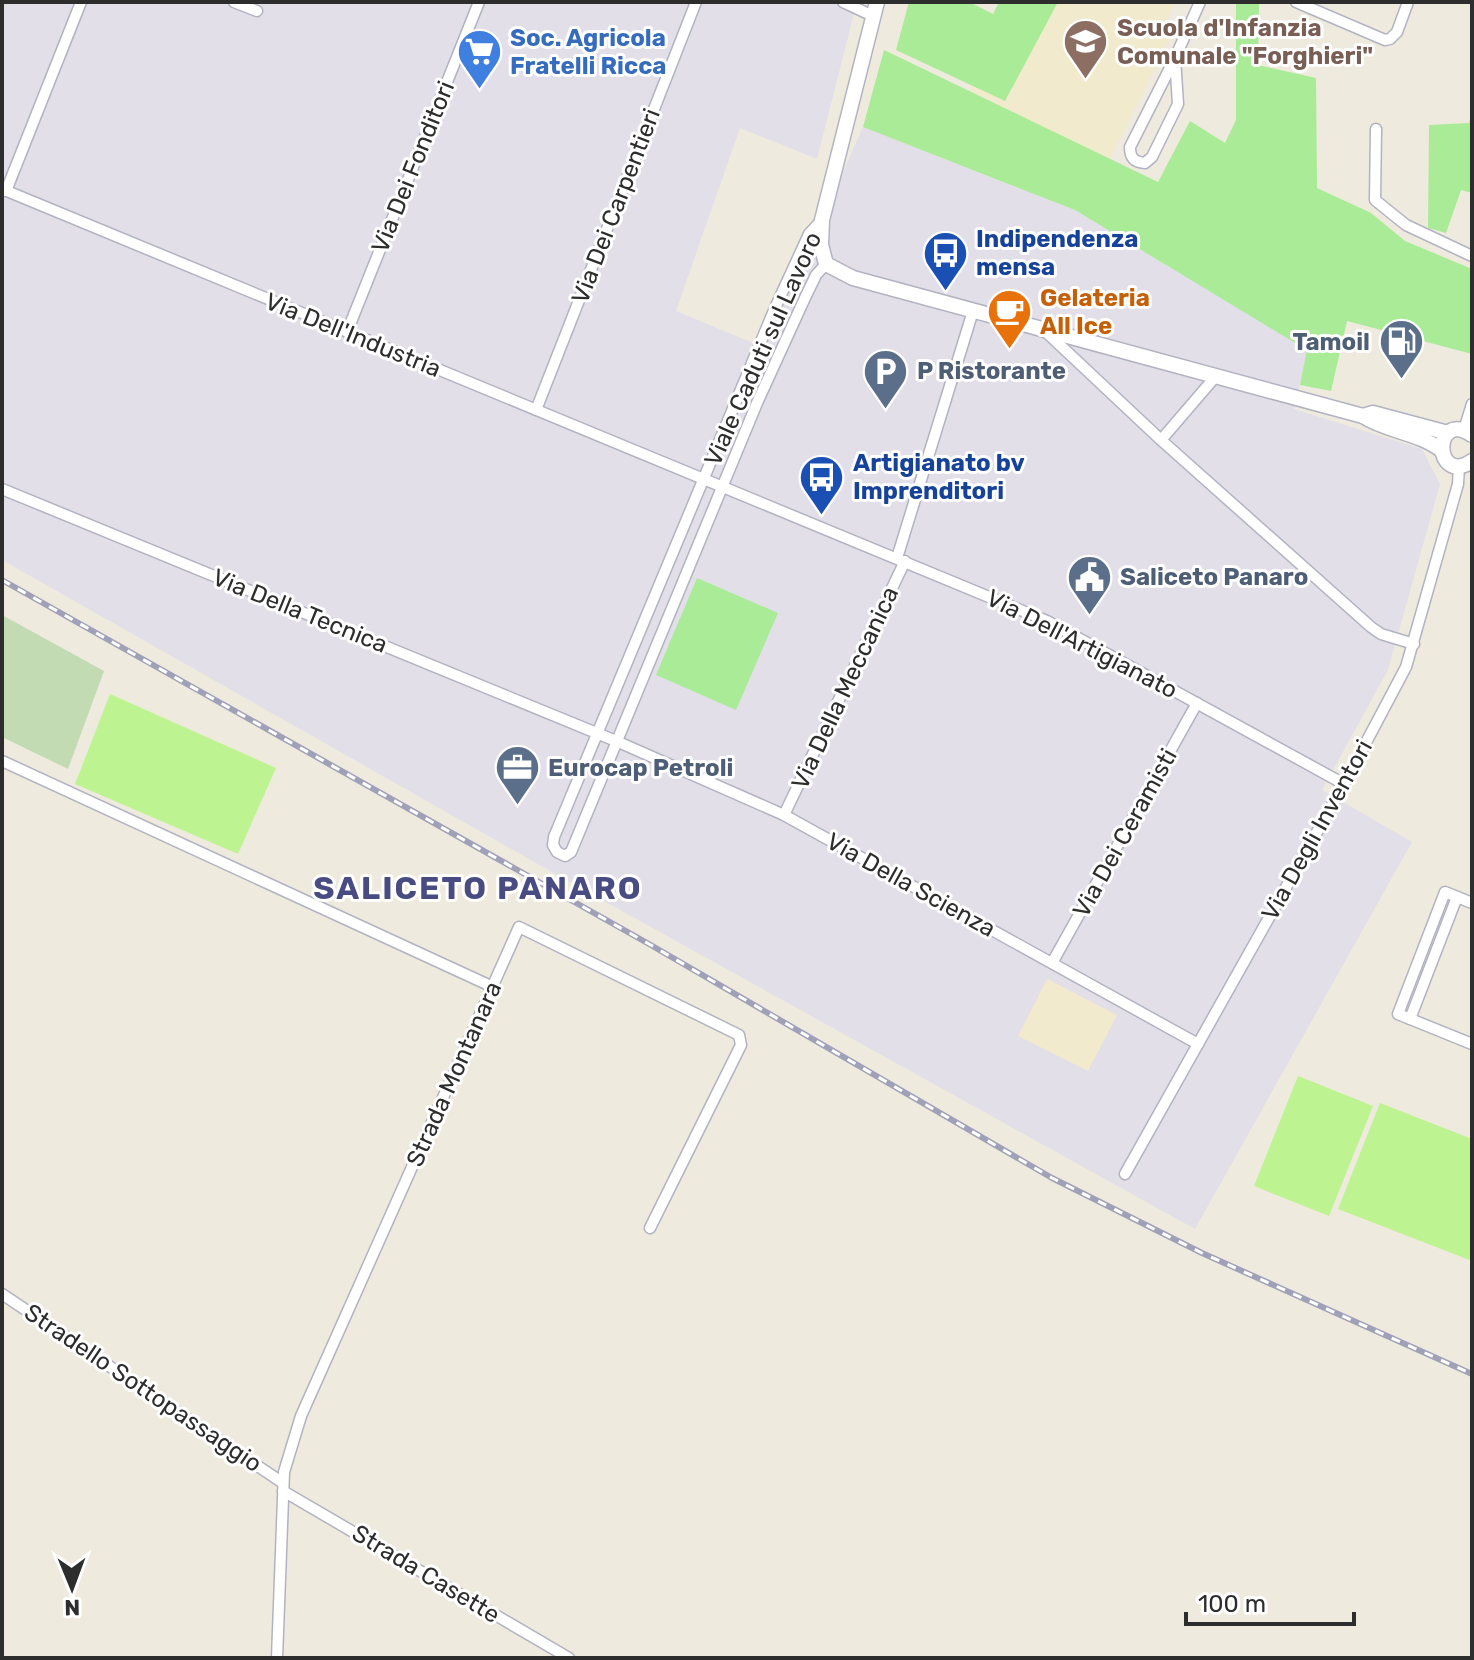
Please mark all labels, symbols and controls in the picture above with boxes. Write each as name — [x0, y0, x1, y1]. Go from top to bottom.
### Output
place label: Scuola d'Infanzia Comunale "Forghieri" — [1117, 14, 1373, 70]
school or university icon: Scuola d'Infanzia Comunale "Forghieri" — [1062, 18, 1110, 81]
place label: Soc. Agricola Fratelli Ricca — [510, 24, 666, 80]
supermarket icon: Soc. Agricola Fratelli Ricca — [455, 28, 503, 91]
street label: Via Dei Fonditori — [366, 77, 460, 257]
street label: Via Dei Carpentieri — [566, 105, 666, 307]
place label: Indipendenza mensa — [976, 225, 1138, 281]
street label: Viale Caduti sul Lavoro — [699, 228, 827, 470]
bus stop icon: Indipendenza mensa — [921, 229, 969, 292]
place label: Gelateria All Ice — [1040, 284, 1150, 340]
street label: Via Dell'Industria — [261, 287, 445, 383]
cafe icon: Gelateria All Ice — [985, 288, 1033, 351]
fuel station icon: Tamoil — [1377, 318, 1425, 381]
place label: Tamoil — [1292, 328, 1370, 356]
parking icon: P Ristorante — [862, 347, 910, 410]
place label: P Ristorante — [917, 357, 1066, 385]
place label: Artigianato bv Imprenditori — [853, 449, 1025, 505]
bus stop icon: Artigianato bv Imprenditori — [798, 453, 846, 516]
public building icon: Saliceto Panaro — [1065, 553, 1113, 616]
street label: Via Della Tecnica — [209, 563, 391, 659]
place label: Saliceto Panaro — [1120, 563, 1308, 591]
street label: Via Della Meccanica — [786, 582, 904, 794]
street label: Via Dell'Artigianato — [982, 584, 1182, 704]
street label: Via Degli Inventori — [1256, 735, 1378, 925]
office icon: Eurocap Petroli — [493, 744, 541, 807]
street label: Via Dei Ceramisti — [1067, 744, 1183, 922]
place label: Eurocap Petroli — [548, 754, 733, 782]
street label: Via Della Scienza — [822, 827, 1000, 943]
district label: SALICETO PANARO — [313, 869, 643, 907]
street label: Strada Montanara — [401, 977, 507, 1171]
street label: Stradello Sottopassaggio — [19, 1298, 267, 1478]
street label: Strada Casette — [347, 1519, 505, 1629]
north arrow — [32, 1548, 112, 1628]
scale bar — [1186, 1576, 1354, 1626]
text: 100 m — [1198, 1590, 1266, 1618]
text: N — [64, 1594, 80, 1621]

